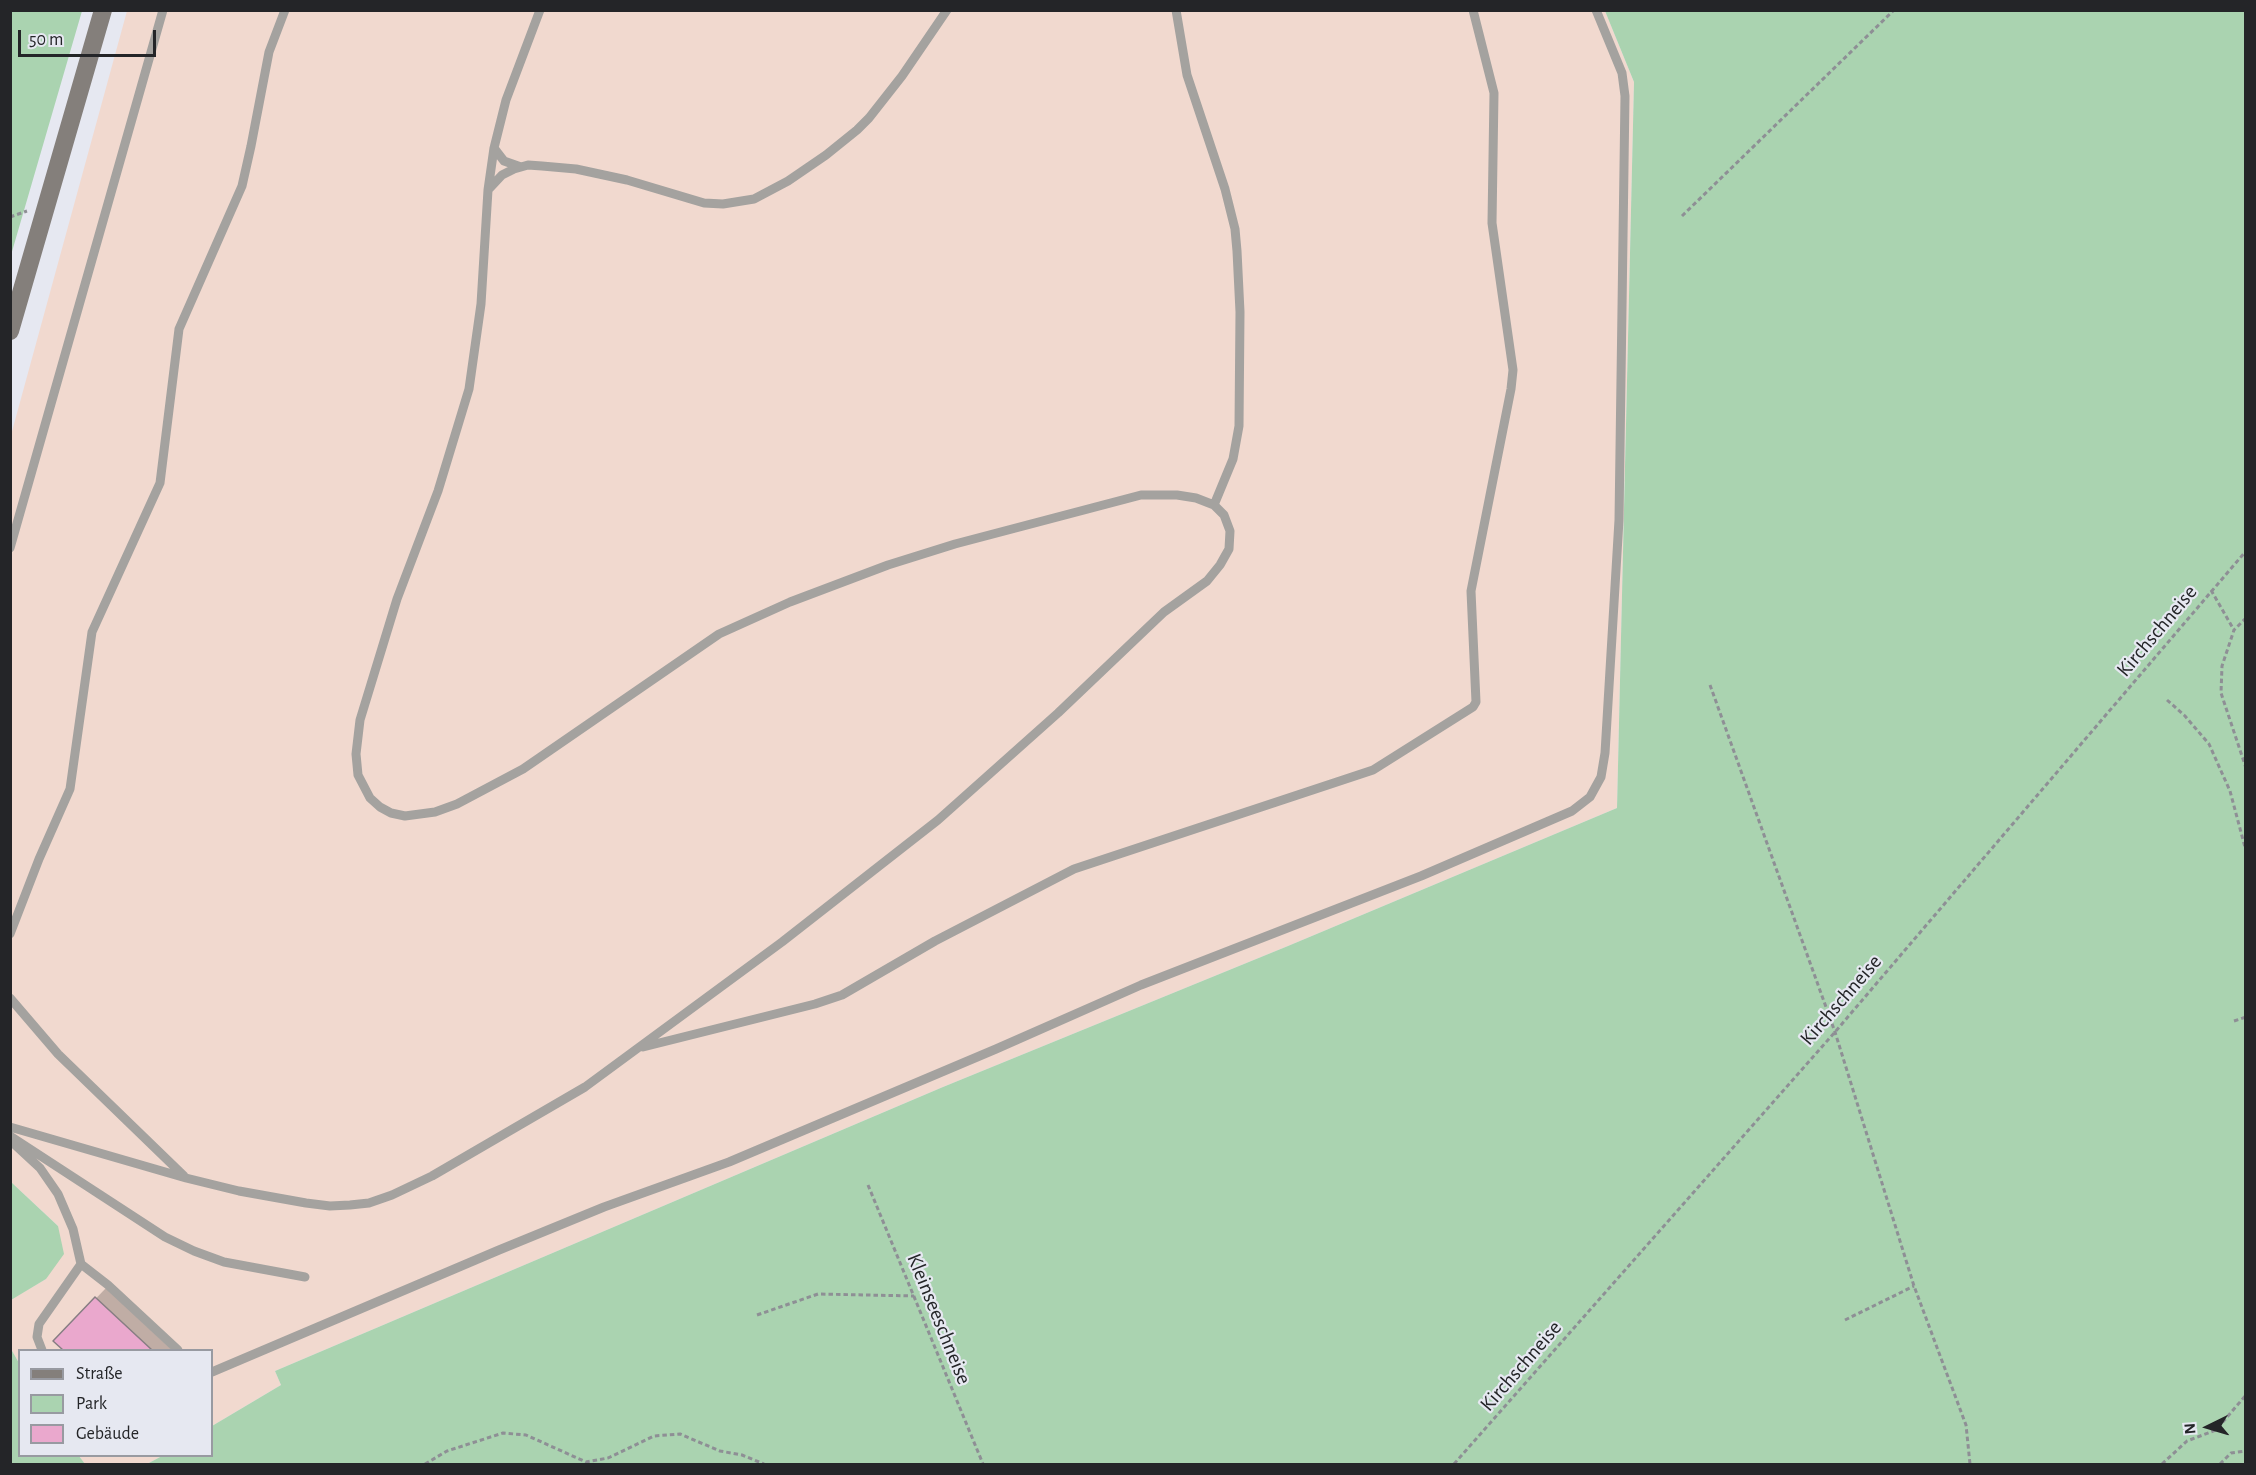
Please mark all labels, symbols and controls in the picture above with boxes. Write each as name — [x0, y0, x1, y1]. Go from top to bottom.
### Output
scale bar — [21, 18, 159, 56]
text: 50 m — [29, 31, 63, 49]
street label: Kirchschneise — [2111, 580, 2203, 682]
street label: Kirchschneise — [1795, 949, 1887, 1051]
street label: Kleinseeschneise — [901, 1250, 977, 1388]
street label: Kirchschneise — [1475, 1315, 1567, 1417]
legend — [18, 1349, 213, 1457]
text: Straße — [76, 1365, 122, 1383]
text: Park — [76, 1395, 107, 1413]
north arrow — [2178, 1397, 2238, 1457]
text: N — [2182, 1422, 2199, 1435]
text: Gebäude — [76, 1425, 139, 1443]

